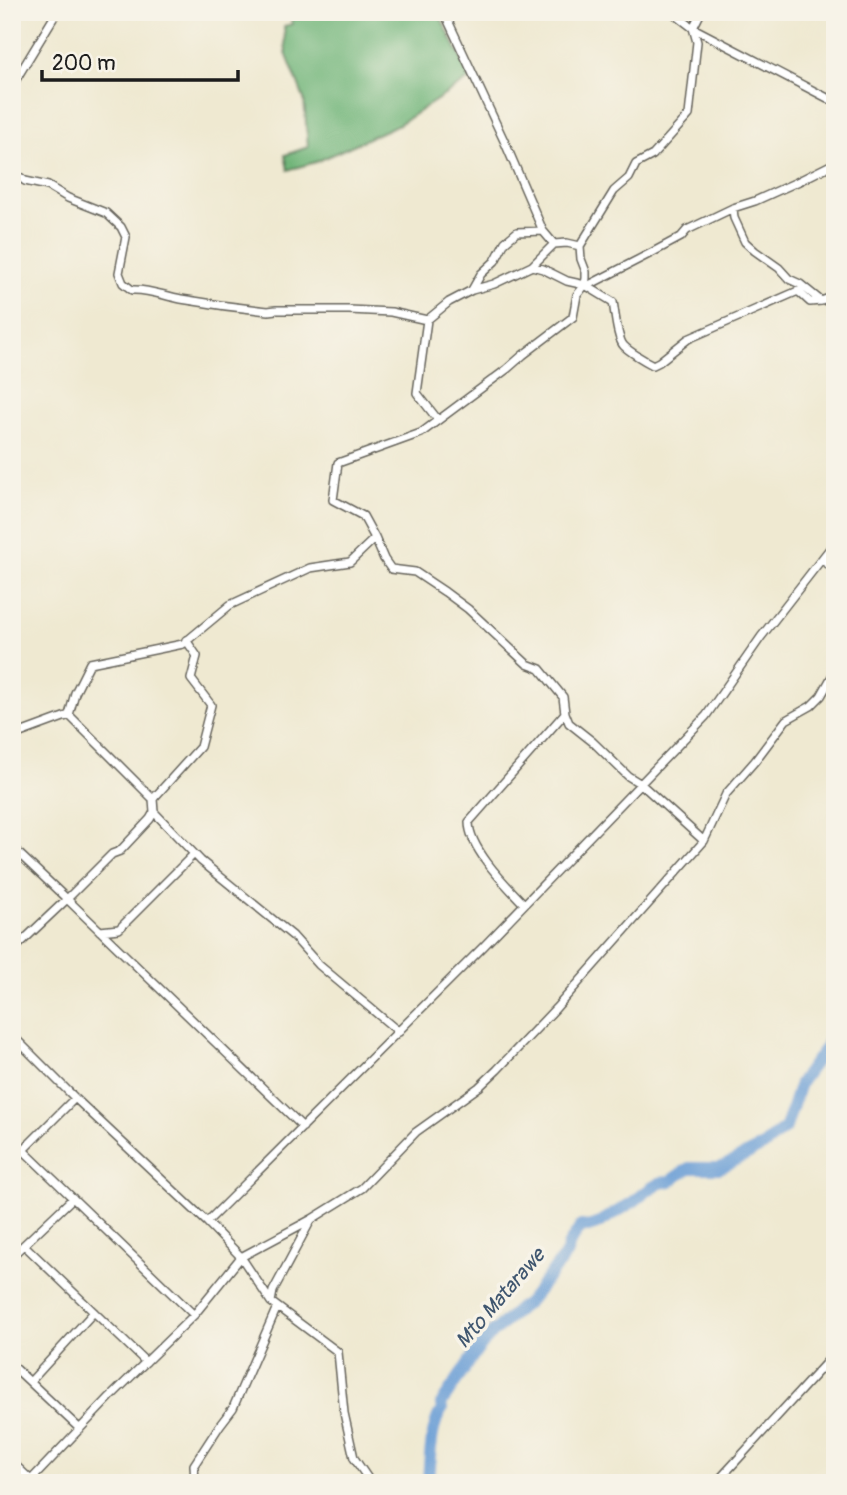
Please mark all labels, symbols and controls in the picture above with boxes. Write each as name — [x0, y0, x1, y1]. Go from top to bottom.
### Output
scale bar — [42, 38, 238, 82]
text: 200 m — [52, 50, 116, 77]
water label: Mto Matarawe — [450, 1241, 553, 1354]

